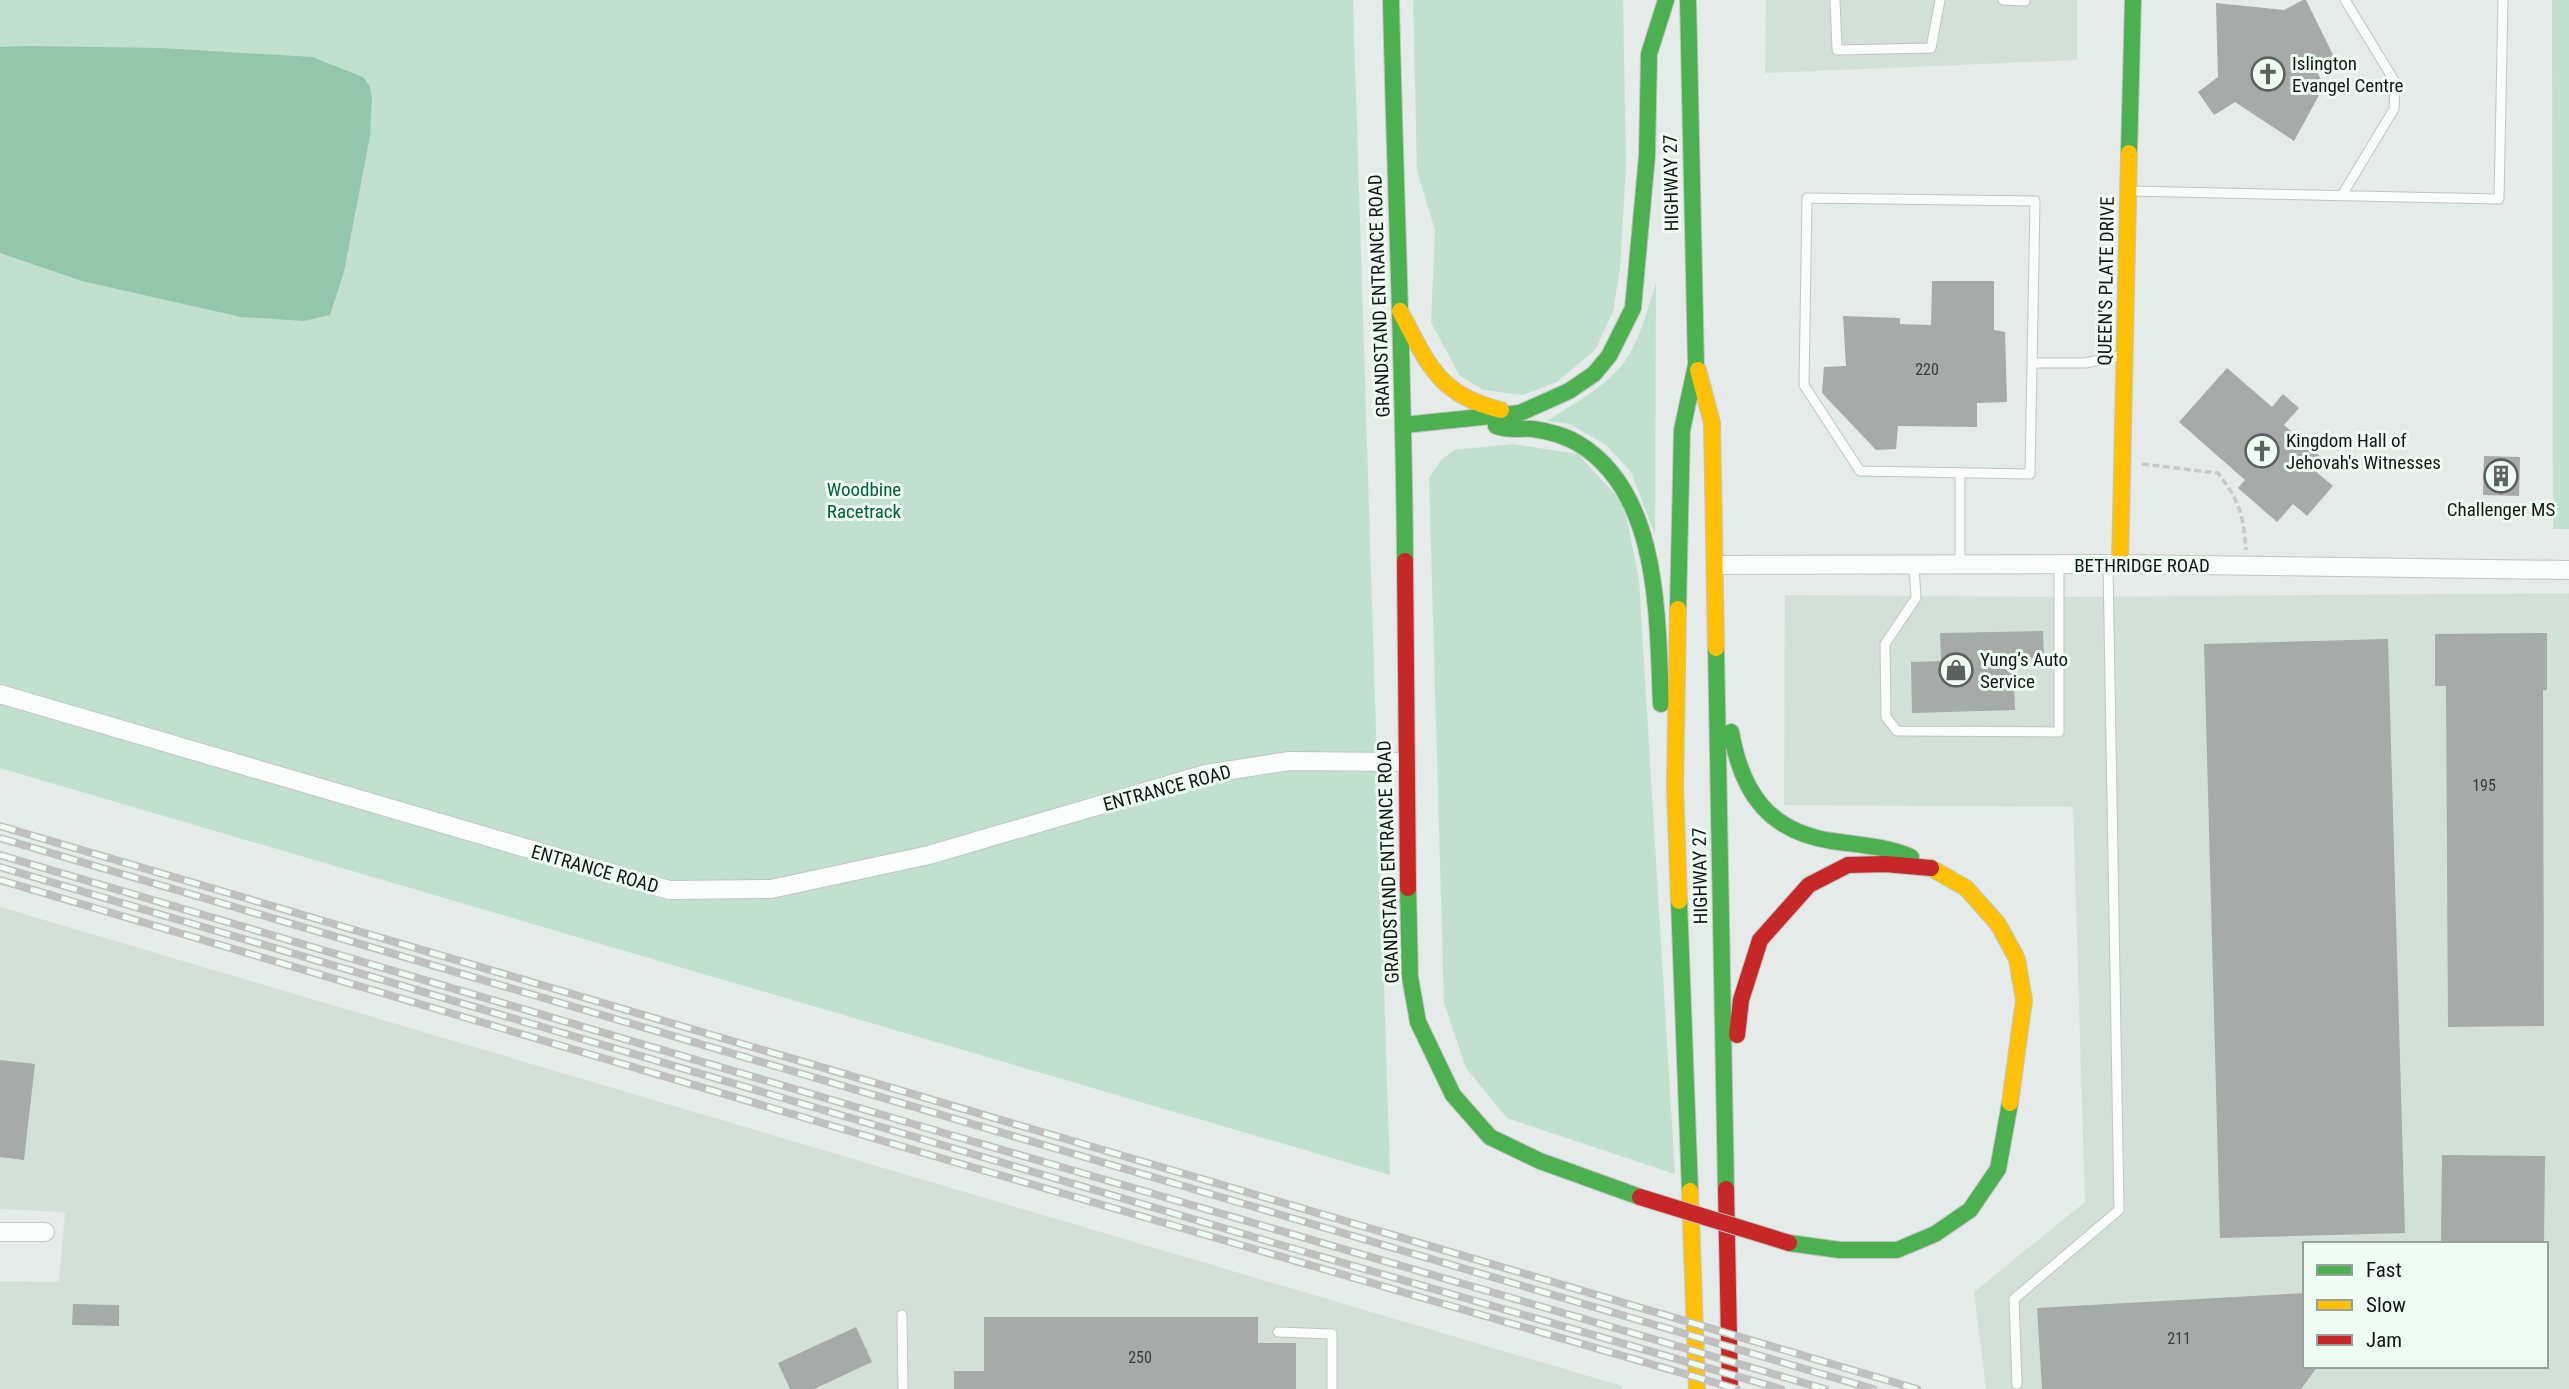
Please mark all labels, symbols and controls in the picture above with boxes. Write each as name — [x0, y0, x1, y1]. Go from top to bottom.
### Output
place label: Islington Evangel Centre — [2292, 52, 2404, 97]
church icon: Islington Evangel Centre — [2249, 55, 2287, 93]
street label: HIGHWAY 27 — [1659, 134, 1683, 232]
street label: GRANDSTAND ENTRANCE ROAD — [1363, 174, 1395, 418]
street label: QUEEN'S PLATE DRIVE — [2093, 196, 2119, 366]
house number: 220 — [1915, 360, 1939, 379]
place label: Kingdom Hall of Jehovah's Witnesses — [2286, 429, 2441, 474]
church icon: Kingdom Hall of Jehovah's Witnesses — [2243, 432, 2281, 470]
building icon: Challenger MS — [2482, 457, 2520, 495]
park label: Woodbine Racetrack — [827, 478, 902, 523]
place label: Challenger MS — [2447, 498, 2555, 521]
street label: BETHRIDGE ROAD — [2074, 554, 2210, 577]
place label: Yung’s Auto Service — [1980, 648, 2068, 693]
shop icon: Yung’s Auto Service — [1937, 651, 1975, 689]
street label: GRANDSTAND ENTRANCE ROAD — [1372, 740, 1404, 984]
street label: ENTRANCE ROAD — [1101, 760, 1233, 816]
house number: 195 — [2472, 776, 2496, 795]
street label: HIGHWAY 27 — [1688, 827, 1712, 925]
street label: ENTRANCE ROAD — [529, 840, 661, 898]
legend — [2303, 1242, 2548, 1368]
text: Fast — [2366, 1258, 2402, 1282]
text: Slow — [2366, 1293, 2406, 1317]
text: Jam — [2366, 1328, 2402, 1352]
house number: 211 — [2167, 1329, 2191, 1348]
house number: 250 — [1128, 1348, 1152, 1367]

